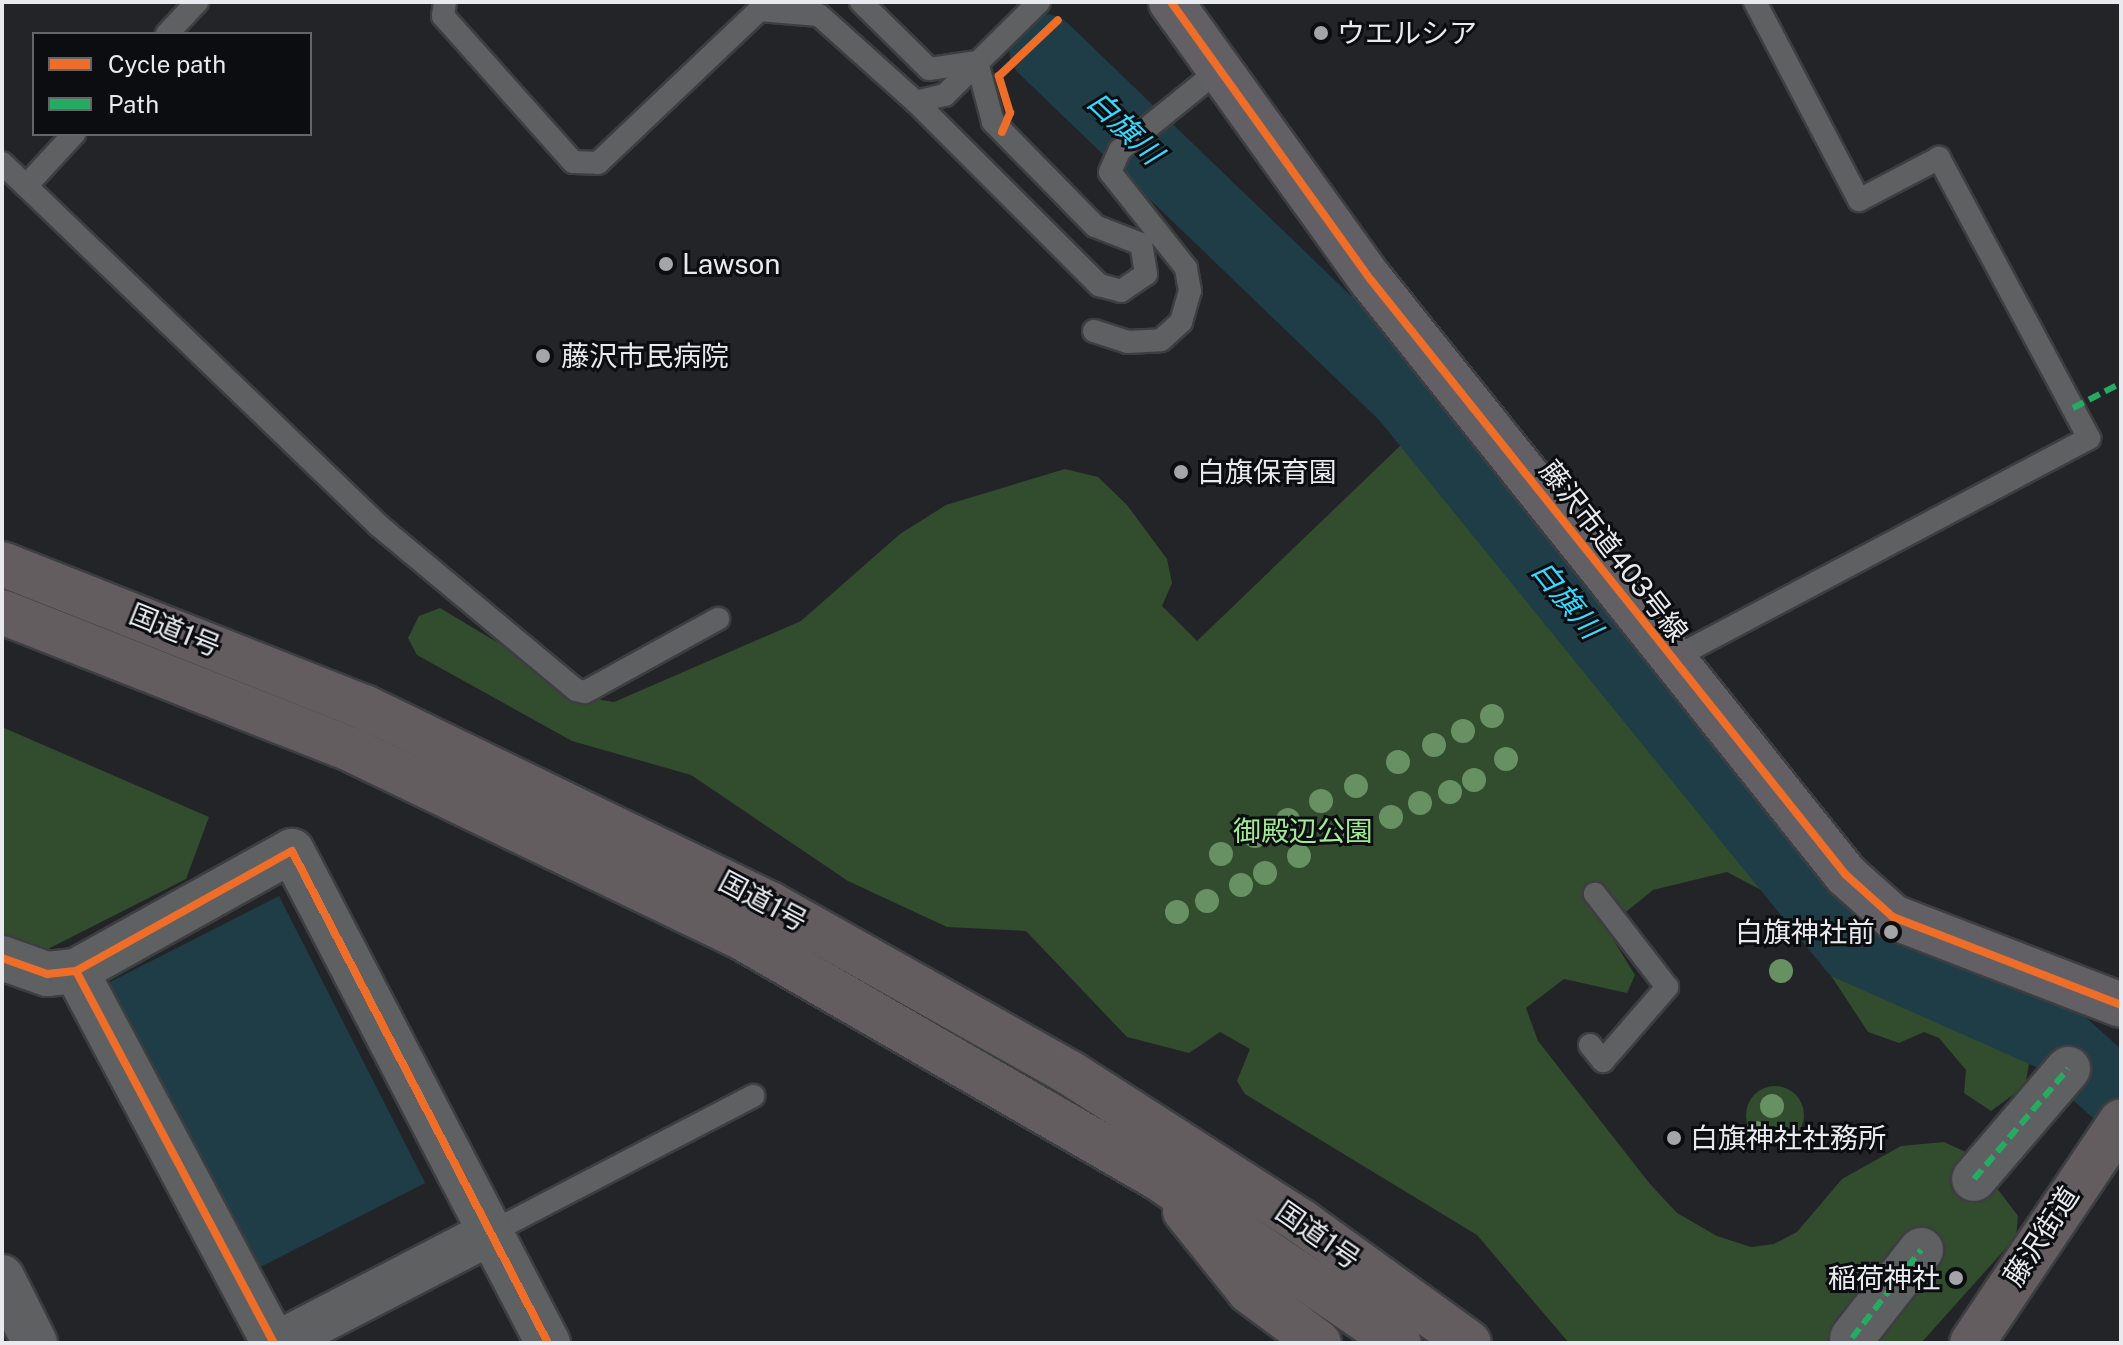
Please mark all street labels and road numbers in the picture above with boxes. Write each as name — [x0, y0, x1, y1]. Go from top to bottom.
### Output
street label: 藤沢市道403号線 — [1533, 454, 1695, 648]
street label: 国道1号 — [124, 597, 226, 663]
street label: 国道1号 — [713, 864, 813, 938]
street label: 藤沢街道 — [1996, 1180, 2086, 1292]
street label: 国道1号 — [1269, 1194, 1367, 1276]

